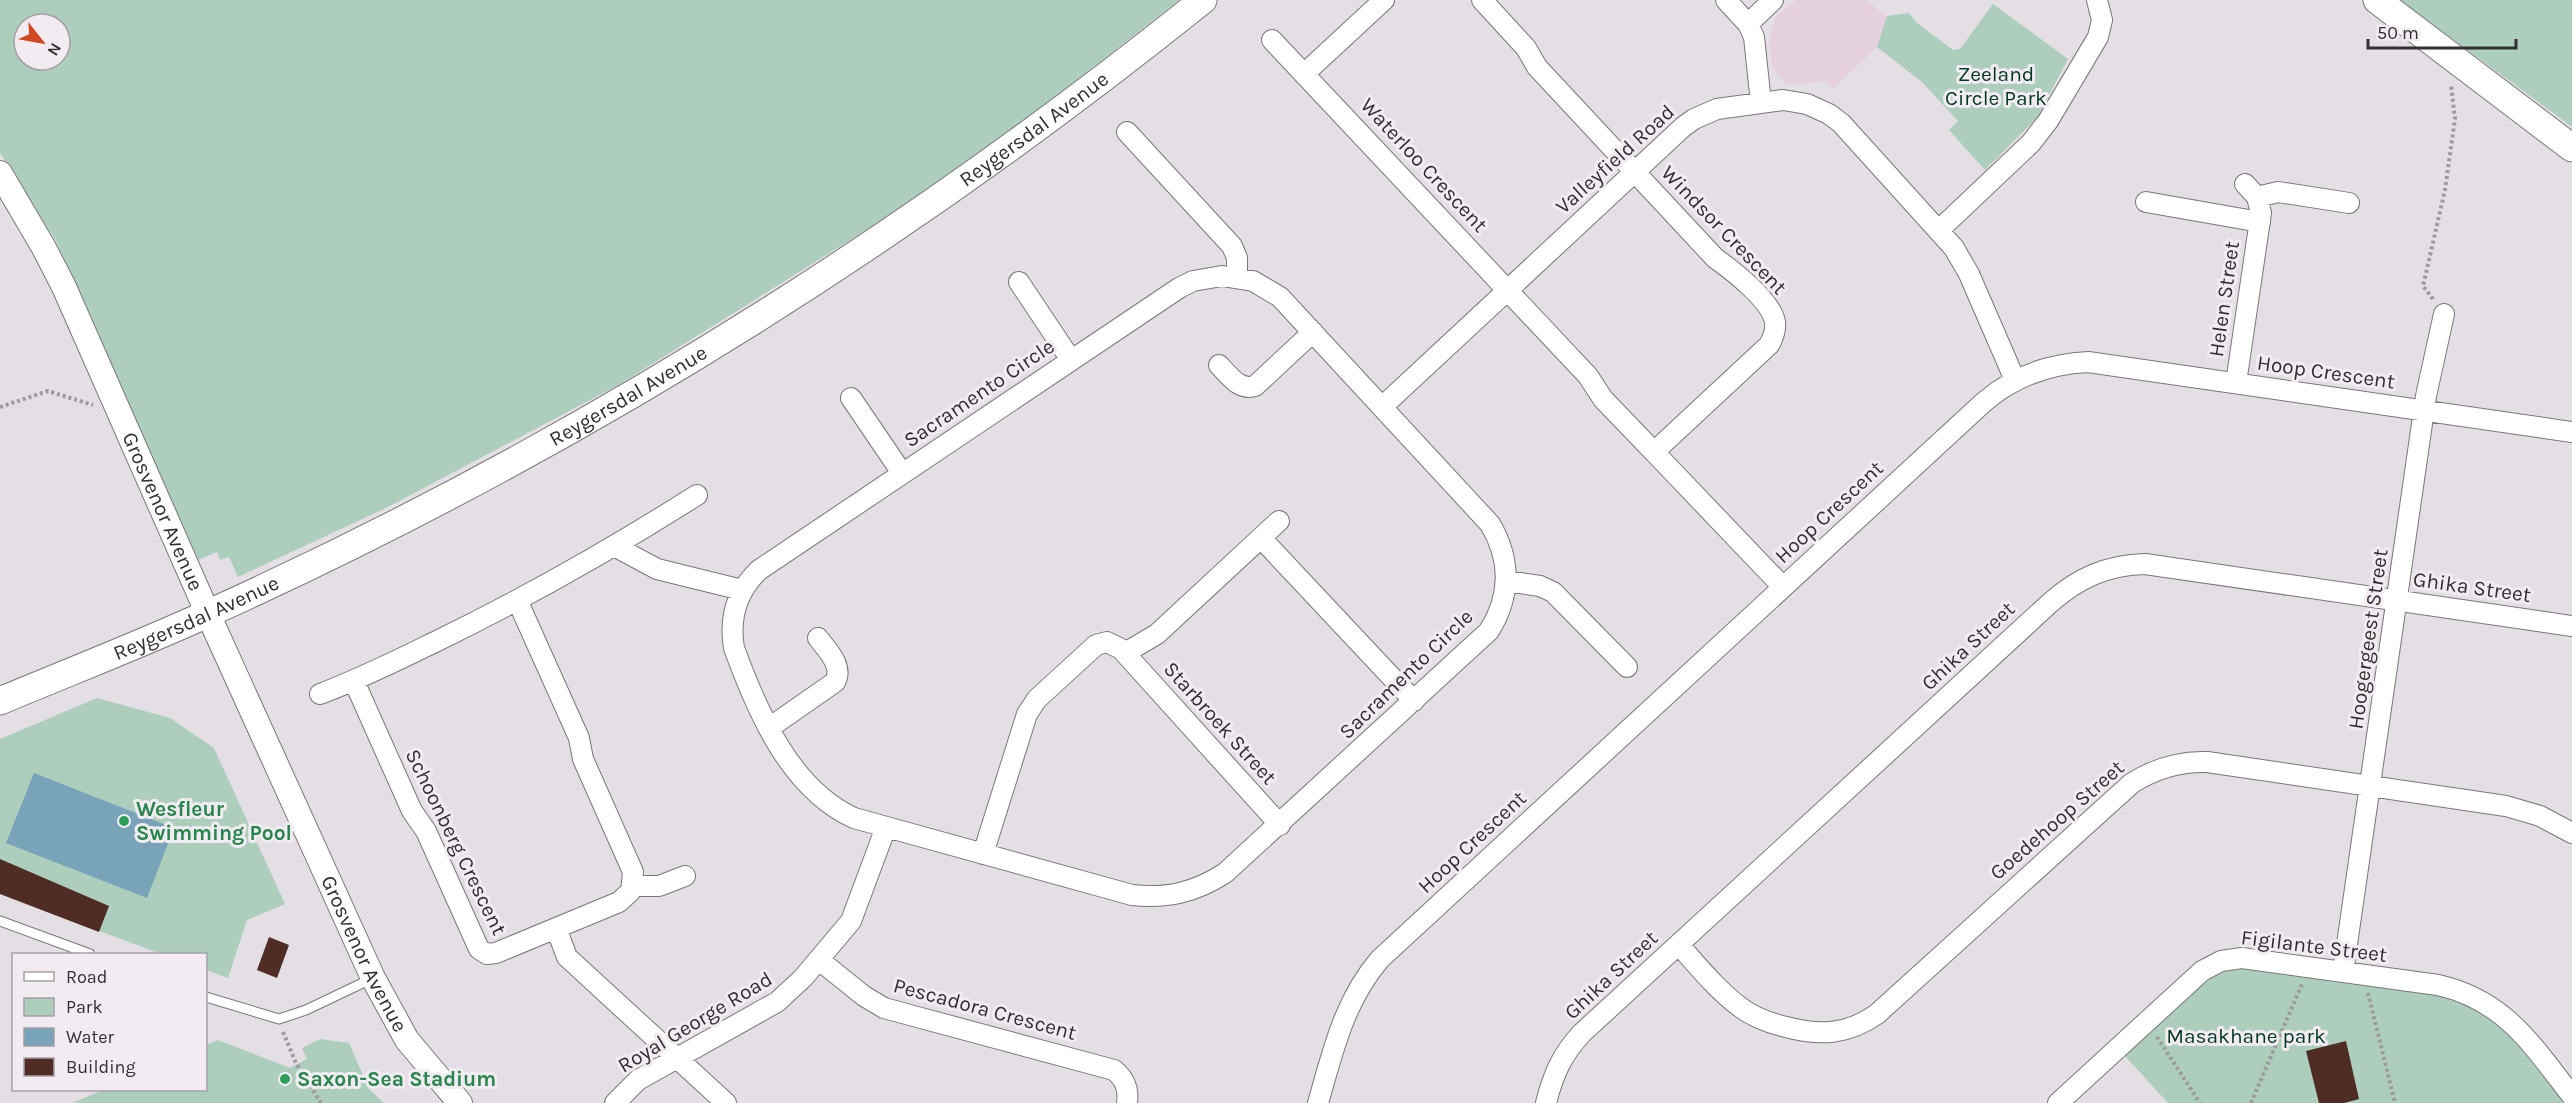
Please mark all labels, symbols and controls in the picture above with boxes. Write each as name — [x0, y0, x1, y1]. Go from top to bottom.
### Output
north arrow — [12, 12, 72, 72]
scale bar — [2368, 12, 2516, 50]
text: 50 m — [2377, 22, 2419, 44]
text: N — [43, 40, 66, 59]
park label: Zeeland Circle Park — [1945, 62, 2047, 110]
street label: Reygersdal Avenue — [955, 66, 1113, 191]
street label: Waterloo Crescent — [1356, 93, 1492, 237]
street label: Valleyfield Road — [1551, 100, 1679, 218]
street label: Windsor Crescent — [1656, 161, 1792, 299]
street label: Helen Street — [2204, 239, 2244, 359]
street label: Sacramento Circle — [899, 334, 1059, 452]
street label: Reygersdal Avenue — [545, 340, 711, 451]
street label: Hoop Crescent — [2256, 350, 2396, 394]
street label: Grosvenor Avenue — [117, 428, 208, 594]
street label: Hoop Crescent — [1770, 456, 1888, 568]
street label: Hoogergeest Street — [2343, 547, 2393, 731]
street label: Ghika Street — [2412, 567, 2532, 607]
street label: Reygersdal Avenue — [110, 571, 283, 665]
street label: Ghika Street — [1916, 597, 2020, 695]
street label: Sacramento Circle — [1334, 604, 1478, 744]
street label: Starbroek Street — [1159, 657, 1281, 789]
street label: Schoonberg Crescent — [401, 745, 511, 939]
street label: Goedehoop Street — [1985, 755, 2129, 885]
street label: Hoop Crescent — [1413, 786, 1531, 898]
place label: Wesfleur Swimming Pool — [136, 797, 292, 845]
marker: Wesfleur Swimming Pool — [117, 814, 131, 828]
street label: Grosvenor Avenue — [316, 872, 412, 1036]
street label: Figilante Street — [2240, 925, 2388, 967]
street label: Ghika Street — [1559, 926, 1663, 1024]
legend — [12, 953, 207, 1091]
text: Road — [66, 966, 107, 988]
street label: Royal George Road — [614, 967, 776, 1077]
street label: Pescadora Crescent — [891, 973, 1079, 1045]
text: Park — [66, 996, 103, 1018]
park label: Masakhane park — [2166, 1024, 2326, 1048]
text: Water — [66, 1026, 114, 1048]
text: Building — [66, 1056, 136, 1078]
place label: Saxon-Sea Stadium — [297, 1067, 496, 1091]
marker: Saxon-Sea Stadium — [278, 1072, 292, 1086]

